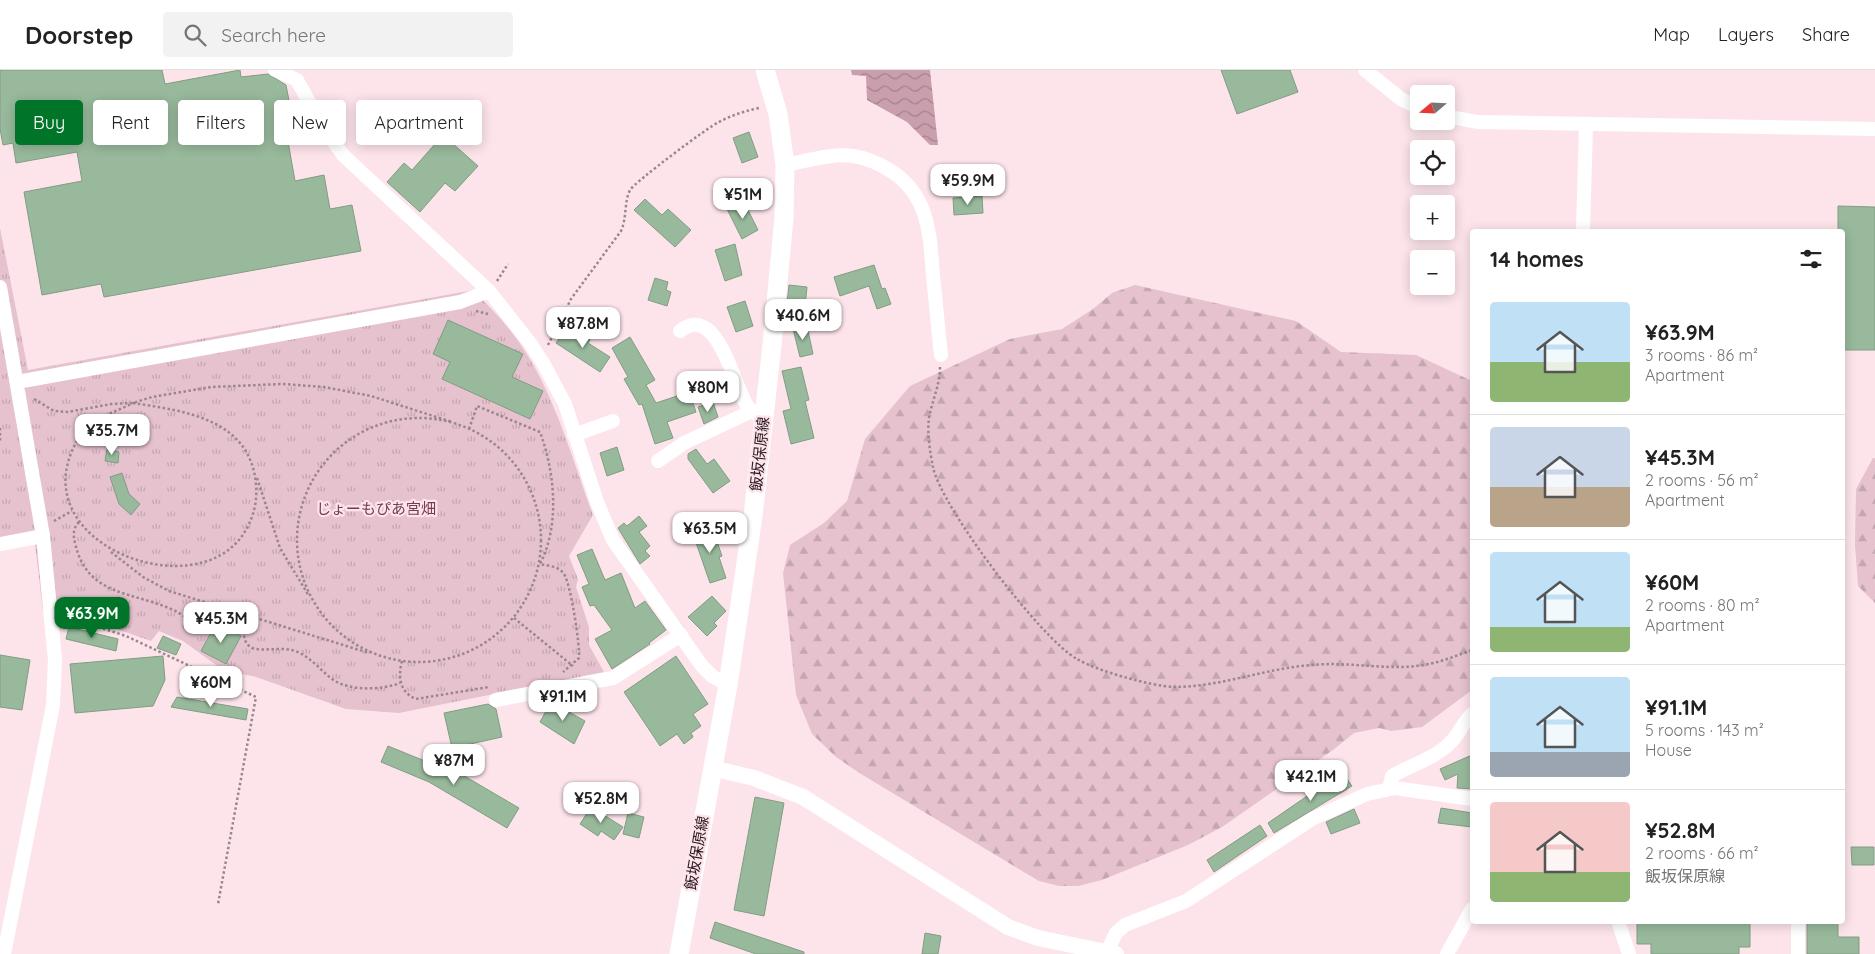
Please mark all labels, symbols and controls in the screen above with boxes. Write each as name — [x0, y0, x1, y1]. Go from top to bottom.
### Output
search box — [163, 12, 513, 57]
text: Doorstep — [25, 20, 133, 50]
icon: search — [181, 21, 209, 49]
text: Search here — [221, 23, 326, 47]
text: Map — [1653, 23, 1690, 46]
text: Layers — [1718, 23, 1774, 46]
text: Share — [1802, 23, 1850, 46]
north arrow — [1410, 85, 1455, 130]
map controls — [1410, 85, 1455, 295]
chip: Buy — [15, 100, 83, 145]
chip: Rent — [93, 100, 168, 145]
chip: Filters — [178, 100, 264, 145]
chip: New — [274, 100, 346, 145]
chip: Apartment — [356, 100, 482, 145]
button: locate — [1410, 140, 1455, 185]
pin: ¥59.9M — [927, 164, 1009, 206]
text: ¥59.9M — [941, 170, 995, 190]
pin: ¥51M — [713, 178, 773, 220]
text: ¥51M — [724, 184, 762, 204]
button: + — [1410, 195, 1455, 240]
icon: filters — [1797, 245, 1825, 273]
text: 14 homes — [1490, 246, 1584, 272]
button: − — [1410, 250, 1455, 295]
pin: ¥40.6M — [762, 298, 844, 341]
text: ¥40.6M — [776, 305, 830, 325]
pin: ¥87.8M — [542, 306, 624, 349]
text: ¥87.8M — [557, 313, 609, 333]
text: ¥63.9M — [1645, 319, 1715, 345]
icon: home — [1530, 322, 1590, 382]
text: 3 rooms · 86 m² — [1645, 345, 1758, 365]
text: Apartment — [1645, 365, 1725, 385]
pin: ¥80M — [678, 370, 738, 413]
text: ¥80M — [687, 377, 729, 397]
pin: ¥35.7M — [71, 414, 153, 456]
street label: 飯坂保原線 — [746, 416, 773, 492]
text: ¥35.7M — [86, 420, 138, 440]
text: ¥45.3M — [1645, 444, 1715, 470]
icon: home — [1530, 447, 1590, 507]
text: 2 rooms · 56 m² — [1645, 470, 1759, 490]
text: Apartment — [1645, 490, 1725, 510]
park label: じょーもぴあ宮畑 — [316, 499, 436, 518]
pin: ¥63.5M — [669, 512, 751, 554]
text: ¥63.5M — [683, 518, 737, 538]
text: ¥60M — [1645, 569, 1699, 595]
icon: home — [1530, 572, 1590, 632]
text: 2 rooms · 80 m² — [1645, 595, 1760, 615]
pin: ¥63.9M — [51, 596, 133, 639]
pin: ¥45.3M — [180, 602, 262, 644]
text: ¥63.9M — [65, 603, 119, 623]
text: ¥45.3M — [194, 608, 248, 628]
text: Apartment — [1645, 615, 1725, 635]
pin: ¥60M — [181, 666, 241, 708]
text: ¥60M — [190, 672, 232, 692]
pin: ¥91.1M — [522, 680, 604, 722]
text: ¥91.1M — [539, 686, 587, 706]
text: ¥91.1M — [1645, 694, 1707, 720]
icon: home — [1530, 697, 1590, 757]
text: 5 rooms · 143 m² — [1645, 720, 1764, 740]
text: House — [1645, 740, 1692, 760]
pin: ¥87M — [424, 744, 484, 786]
text: ¥87M — [434, 750, 474, 770]
pin: ¥42.1M — [1270, 760, 1352, 802]
text: ¥42.1M — [1286, 766, 1336, 786]
pin: ¥52.8M — [560, 782, 642, 824]
text: ¥52.8M — [574, 788, 628, 808]
street label: 飯坂保原線 — [681, 814, 712, 892]
text: ¥52.8M — [1645, 817, 1716, 843]
icon: home — [1530, 822, 1590, 882]
text: 2 rooms · 66 m² — [1645, 843, 1759, 863]
text: 飯坂保原線 — [1645, 866, 1725, 886]

